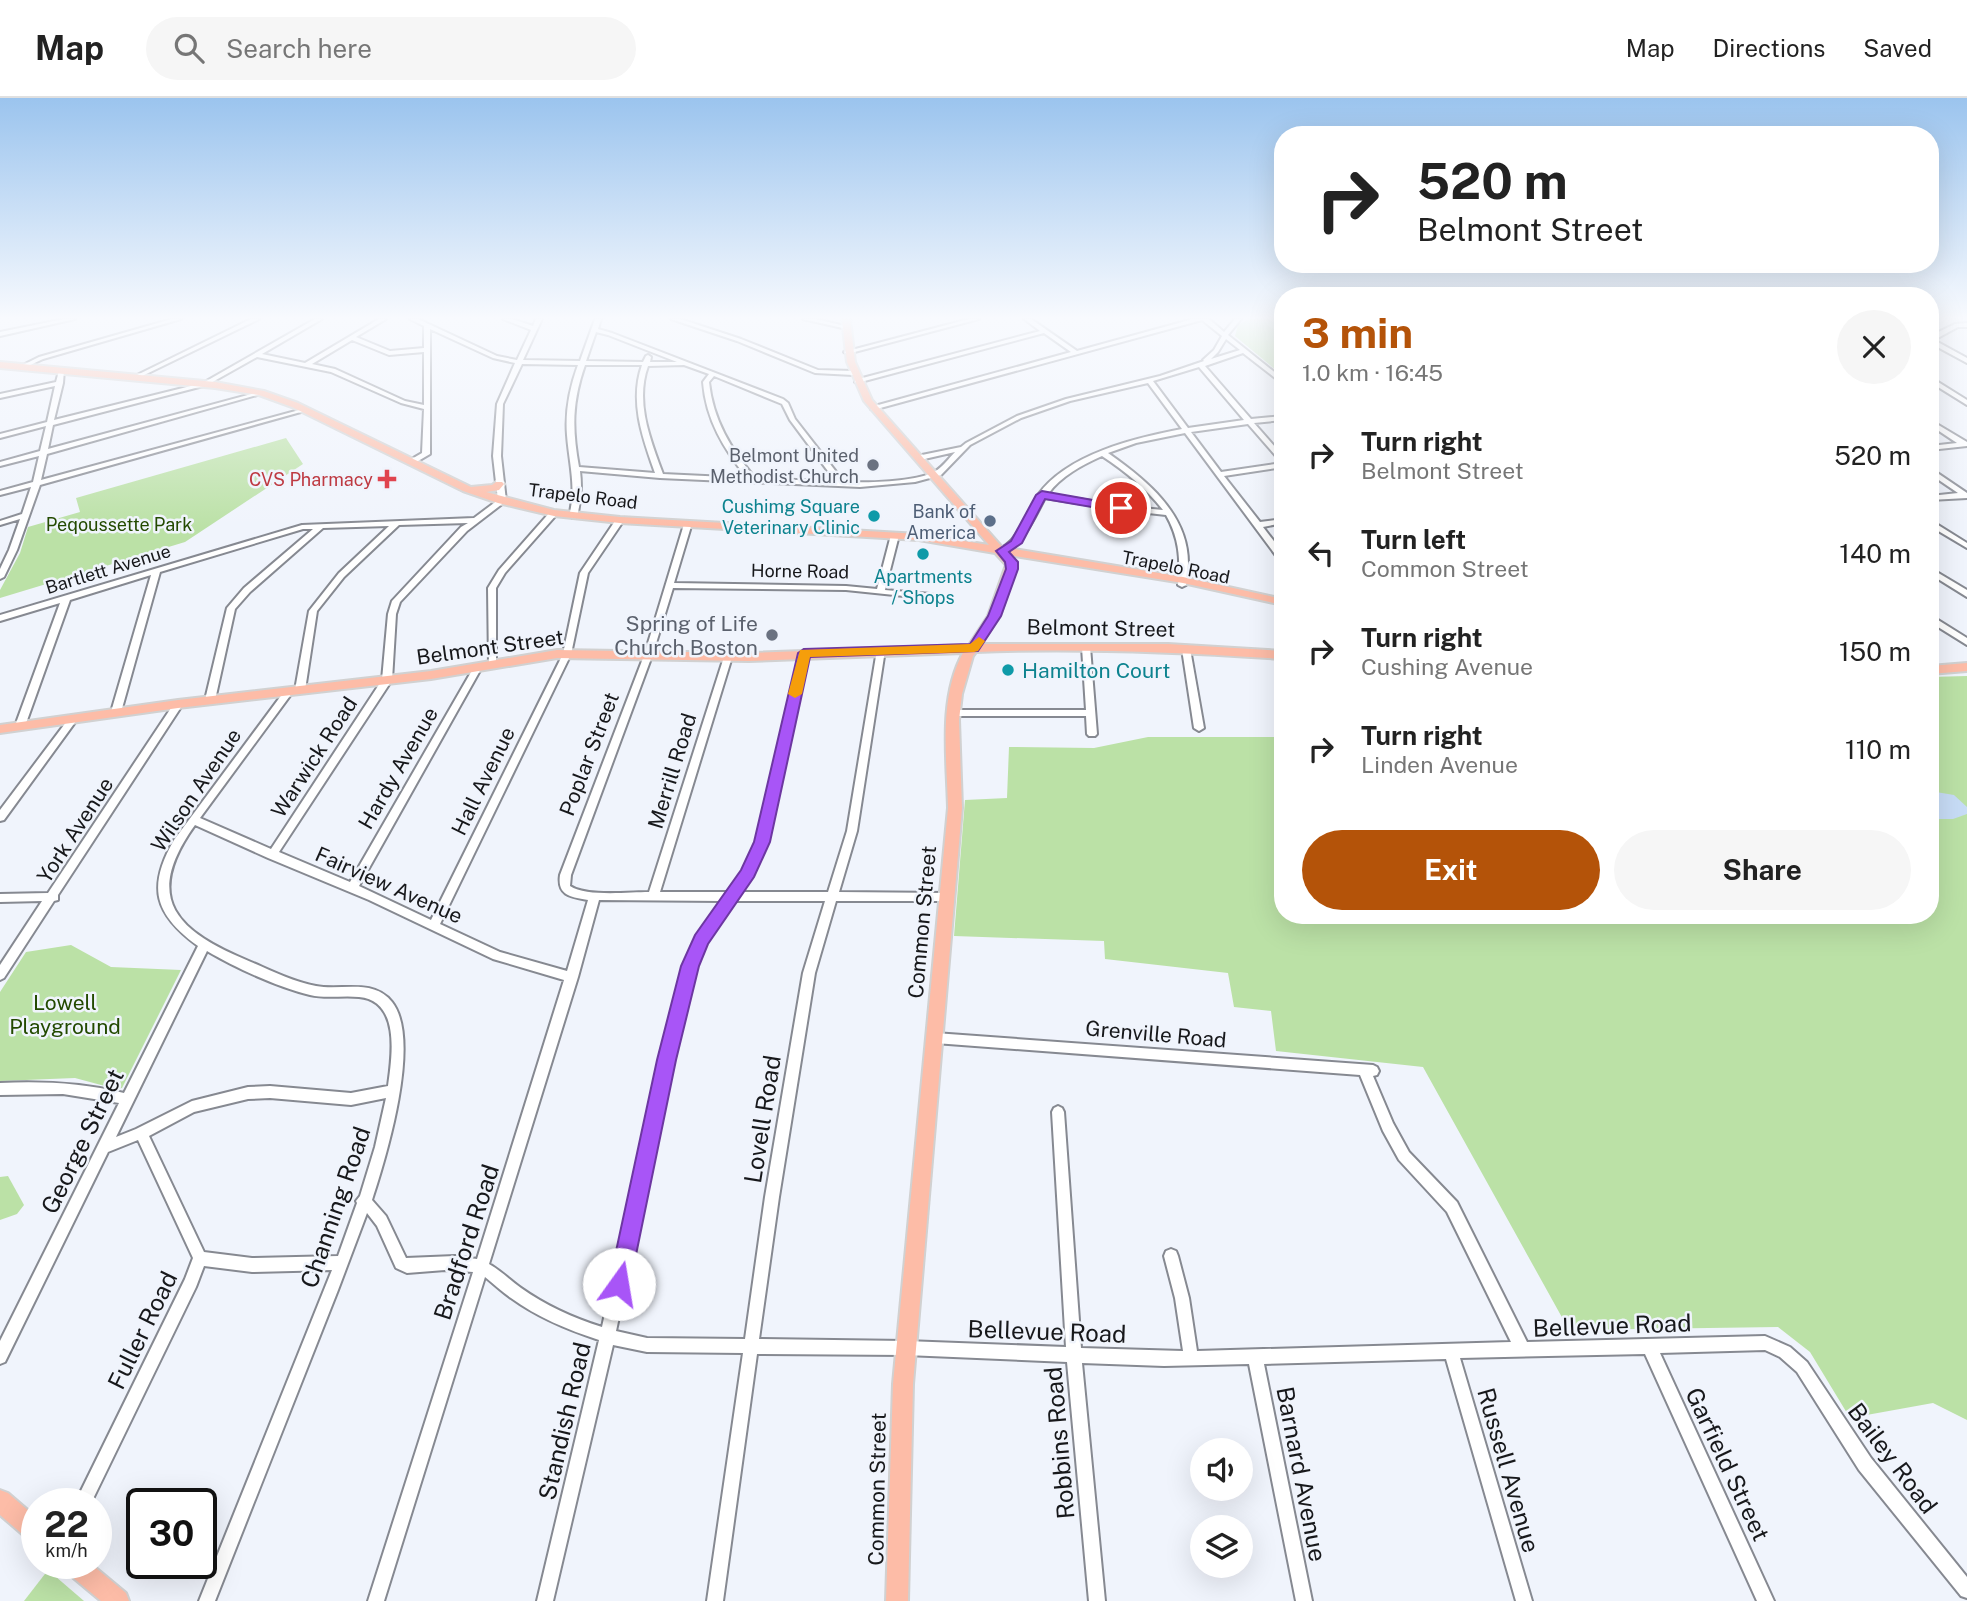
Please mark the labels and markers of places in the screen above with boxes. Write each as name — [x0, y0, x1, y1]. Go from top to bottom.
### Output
place label: Belmont United Methodist Church — [710, 445, 859, 487]
marker: Belmont United Methodist Church — [865, 457, 881, 473]
place label: CVS Pharmacy — [249, 469, 373, 490]
marker: CVS Pharmacy — [379, 471, 395, 487]
pin — [1091, 478, 1151, 538]
place label: Cushimg Square Veterinary Clinic — [722, 496, 860, 538]
place label: Bank of America — [906, 501, 976, 543]
marker: Cushimg Square Veterinary Clinic — [866, 508, 882, 524]
marker: Bank of America — [982, 513, 998, 529]
marker: Apartments / Shops — [915, 546, 931, 562]
place label: Apartments / Shops — [874, 566, 972, 608]
place label: Spring of Life Church Boston — [614, 611, 758, 660]
marker: Spring of Life Church Boston — [764, 627, 780, 643]
place label: Hamilton Court — [1022, 658, 1170, 683]
marker: Hamilton Court — [1000, 662, 1016, 678]

